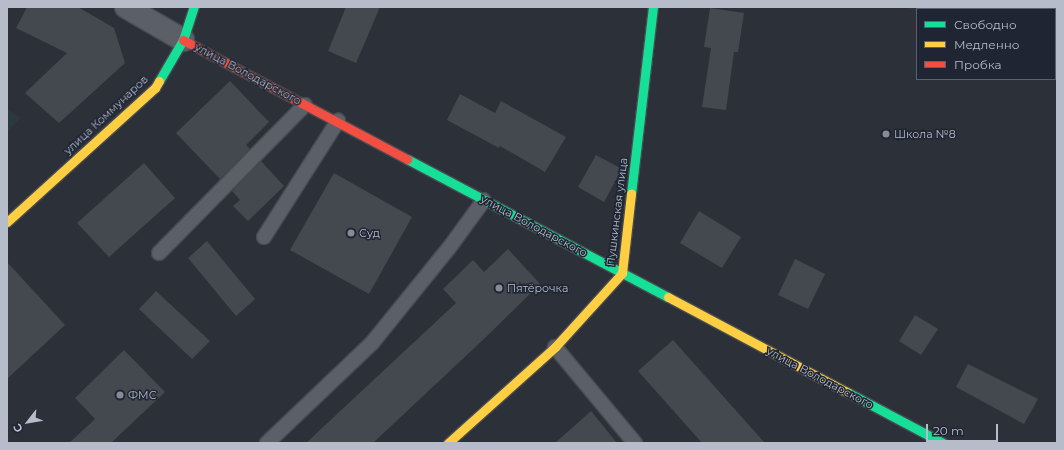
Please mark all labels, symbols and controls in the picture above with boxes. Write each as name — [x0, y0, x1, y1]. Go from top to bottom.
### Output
legend — [916, 8, 1056, 80]
text: Свободно — [954, 17, 1017, 32]
text: Медленно — [954, 37, 1019, 52]
street label: улица Володарского — [192, 40, 304, 108]
text: Пробка — [954, 57, 1002, 72]
street label: улица Коммунаров — [61, 73, 151, 157]
place label: Школа №8 — [894, 127, 956, 141]
marker: Школа №8 — [881, 129, 891, 139]
street label: Пушкинская улица — [604, 157, 630, 267]
street label: улица Володарского — [478, 192, 590, 260]
place label: Суд — [359, 226, 380, 240]
marker: Суд — [346, 228, 356, 238]
place label: Пятёрочка — [507, 281, 568, 295]
marker: Пятёрочка — [494, 283, 504, 293]
street label: улица Володарского — [764, 344, 876, 412]
place label: ФМС — [128, 388, 157, 402]
marker: ФМС — [115, 390, 125, 400]
north arrow — [8, 402, 48, 442]
scale bar — [928, 416, 1000, 442]
text: С — [10, 421, 26, 435]
text: 20 m — [933, 423, 964, 438]

